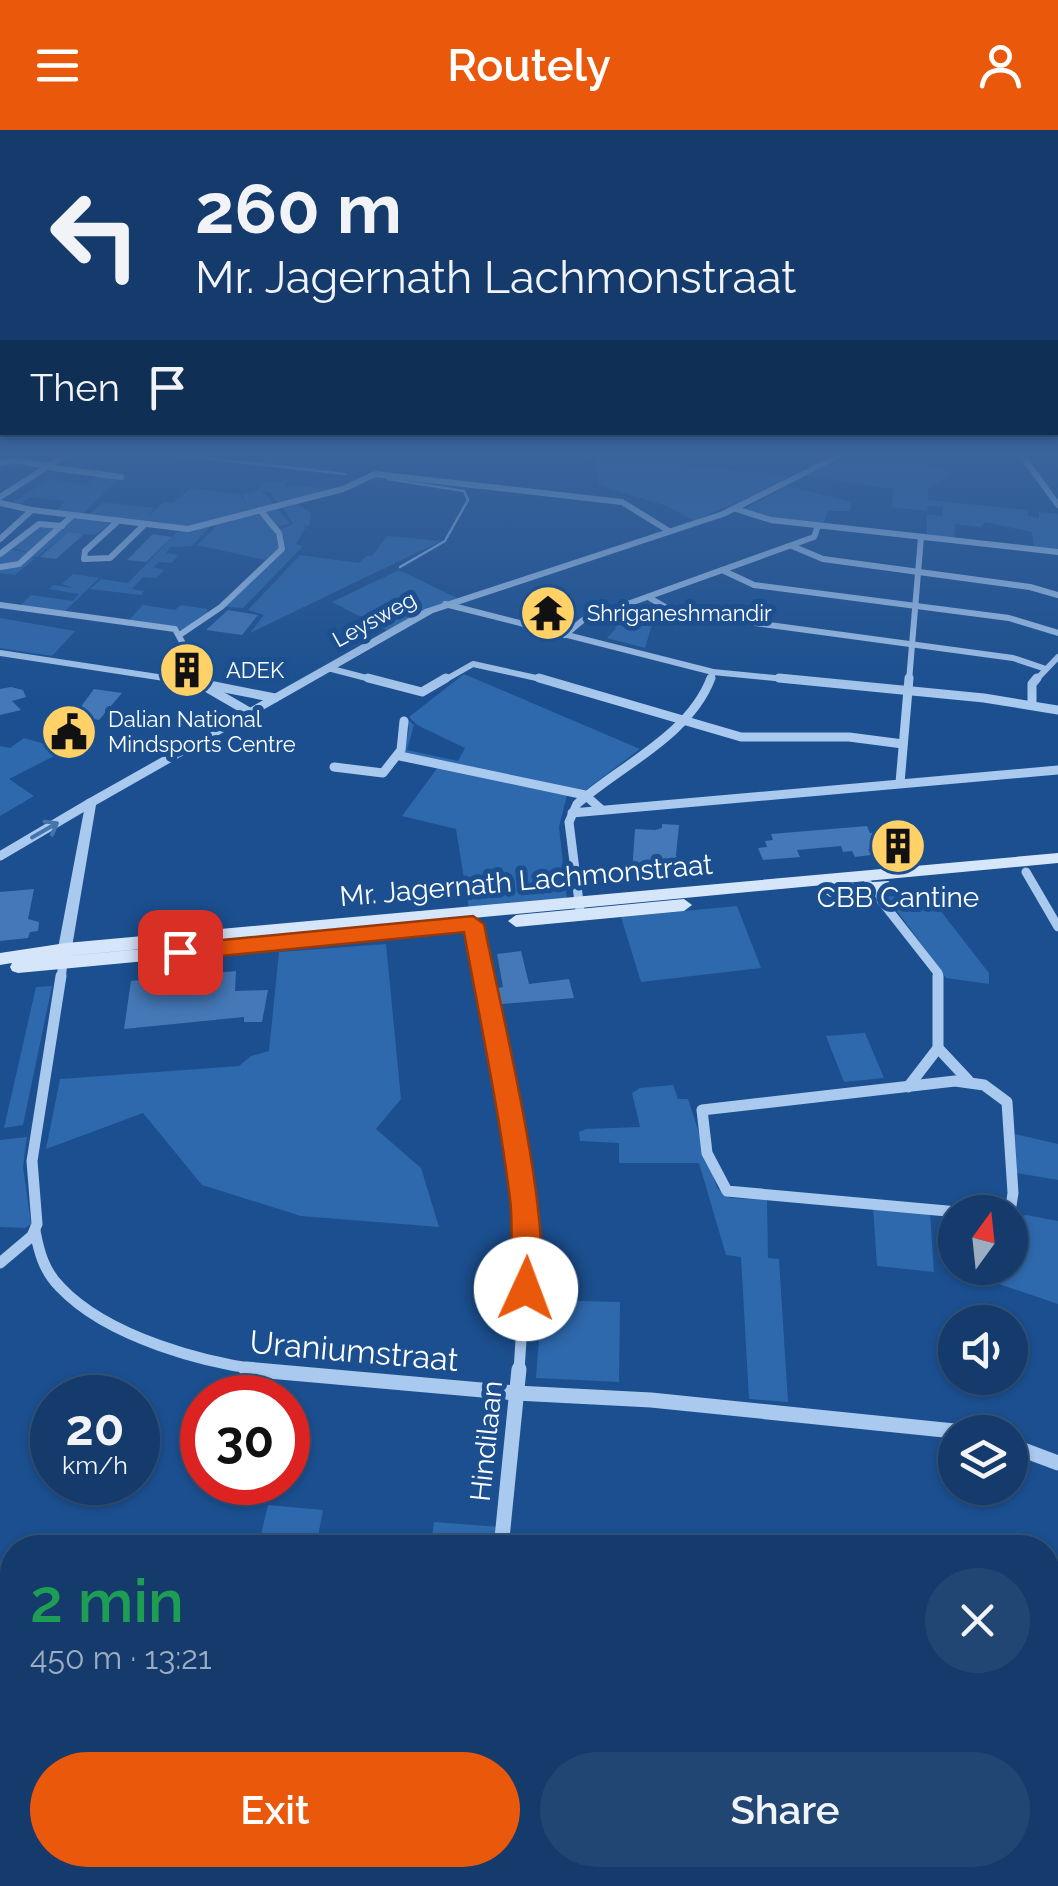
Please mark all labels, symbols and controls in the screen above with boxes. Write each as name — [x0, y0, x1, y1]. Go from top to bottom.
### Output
icon: menu — [30, 38, 85, 93]
icon: person — [973, 38, 1028, 93]
text: Routely — [447, 39, 611, 92]
text: 260 m — [195, 167, 402, 249]
icon: left — [30, 170, 160, 300]
text: Mr. Jagernath Lachmonstraat — [195, 251, 796, 304]
icon: arrive — [140, 360, 195, 415]
text: Then — [30, 365, 120, 410]
temple icon: Shriganeshmandir — [518, 583, 578, 643]
street label: Leysweg — [328, 586, 420, 652]
place label: Shriganeshmandir — [587, 600, 772, 626]
building icon: ADEK — [157, 640, 217, 700]
place label: ADEK — [226, 657, 285, 683]
public building icon: Dalian National Mindsports Centre — [39, 702, 99, 762]
place label: Dalian National Mindsports Centre — [108, 706, 296, 757]
building icon: CBB Cantine — [868, 816, 928, 876]
one-way arrow — [30, 820, 59, 840]
street label: Mr. Jagernath Lachmonstraat — [338, 848, 714, 913]
place label: CBB Cantine — [817, 881, 979, 914]
pin — [138, 910, 223, 995]
icon: arrive — [153, 925, 208, 980]
north arrow — [938, 1195, 1028, 1285]
map controls — [938, 1195, 1028, 1505]
position arrow — [474, 1237, 578, 1341]
button: sound — [938, 1305, 1028, 1395]
street label: Uraniumstraat — [248, 1323, 460, 1378]
speed limit sign: 30 — [180, 1375, 310, 1505]
street label: Hindilaan — [464, 1379, 509, 1503]
text: 20 — [66, 1398, 124, 1457]
button: layers — [938, 1415, 1028, 1505]
text: km/h — [62, 1450, 128, 1480]
text: 2 min — [30, 1566, 184, 1636]
button: close — [925, 1568, 1030, 1673]
text: 450 m · 13:21 — [30, 1639, 212, 1676]
button: Exit — [30, 1752, 520, 1867]
button: Share — [540, 1752, 1030, 1867]

